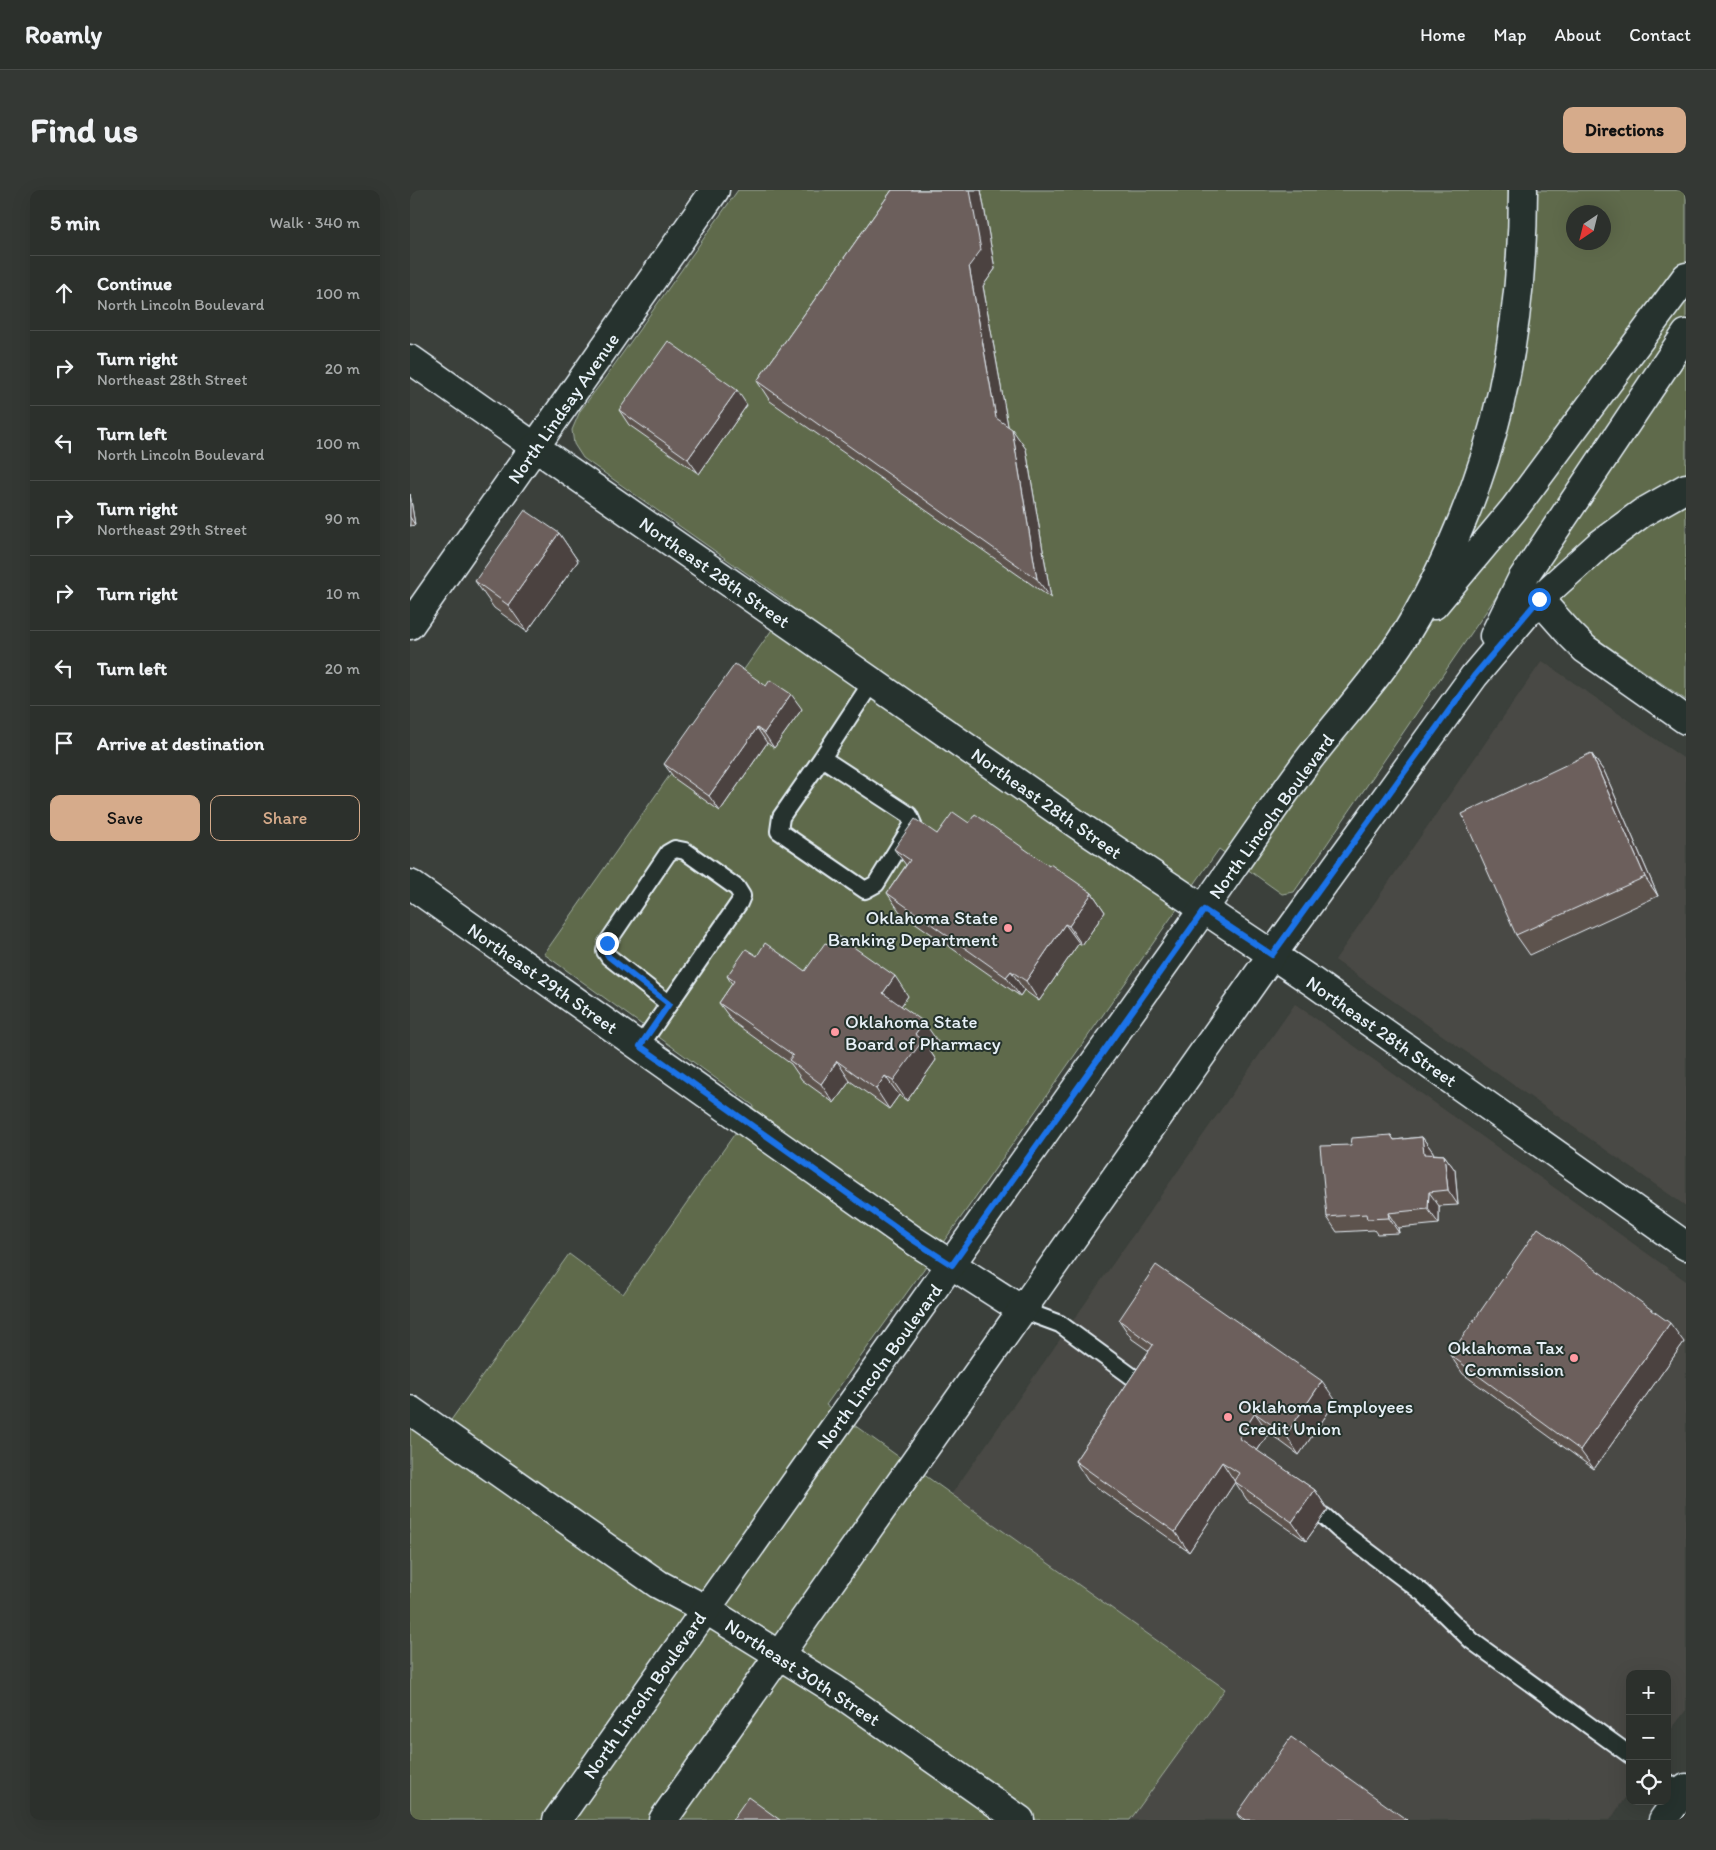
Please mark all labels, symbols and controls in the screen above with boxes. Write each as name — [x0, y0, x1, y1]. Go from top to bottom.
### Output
text: Roamly — [25, 20, 102, 49]
text: Home — [1420, 24, 1466, 46]
text: Map — [1494, 24, 1527, 46]
text: About — [1555, 24, 1601, 46]
text: Contact — [1629, 24, 1691, 46]
button: Directions — [1563, 107, 1686, 153]
text: Find us — [30, 109, 138, 151]
north arrow — [1566, 205, 1611, 250]
text: 5 min — [50, 210, 100, 235]
text: Walk · 340 m — [270, 213, 360, 232]
text: Continue — [97, 272, 172, 295]
icon: ahead — [50, 279, 78, 307]
text: 100 m — [316, 284, 360, 303]
text: North Lincoln Boulevard — [97, 295, 264, 314]
street label: North Lindsay Avenue — [503, 328, 624, 488]
text: Turn right — [97, 347, 178, 370]
icon: right — [50, 354, 78, 382]
text: 20 m — [325, 359, 360, 378]
text: Northeast 28th Street — [97, 370, 247, 389]
text: Turn left — [97, 422, 167, 445]
icon: left — [50, 429, 78, 457]
text: 100 m — [316, 434, 360, 453]
text: North Lincoln Boulevard — [97, 445, 264, 464]
text: Turn right — [97, 497, 178, 520]
icon: right — [50, 504, 78, 532]
text: 90 m — [325, 509, 360, 528]
street label: Northeast 28th Street — [635, 512, 794, 633]
text: Northeast 29th Street — [97, 520, 247, 539]
icon: right — [50, 579, 78, 607]
text: Turn right — [97, 582, 178, 605]
text: 10 m — [326, 584, 360, 603]
route start — [1528, 588, 1551, 611]
icon: left — [50, 654, 78, 682]
text: Turn left — [97, 657, 167, 680]
text: 20 m — [325, 659, 360, 678]
icon: arrive — [50, 729, 78, 757]
street label: North Lincoln Boulevard — [1204, 729, 1339, 903]
text: Arrive at destination — [97, 732, 264, 755]
street label: Northeast 28th Street — [967, 743, 1126, 864]
button: Save — [50, 795, 200, 841]
button: Share — [210, 795, 360, 841]
place label: Oklahoma State Banking Department — [828, 906, 998, 951]
street label: Northeast 29th Street — [463, 918, 622, 1039]
marker: Oklahoma State Banking Department — [1002, 922, 1014, 934]
route end — [596, 932, 619, 955]
street label: Northeast 28th Street — [1302, 971, 1461, 1092]
place label: Oklahoma State Board of Pharmacy — [845, 1010, 1001, 1055]
marker: Oklahoma State Board of Pharmacy — [829, 1026, 841, 1038]
street label: North Lincoln Boulevard — [812, 1279, 947, 1453]
place label: Oklahoma Tax Commission — [1448, 1336, 1564, 1381]
marker: Oklahoma Tax Commission — [1568, 1352, 1580, 1364]
place label: Oklahoma Employees Credit Union — [1238, 1395, 1413, 1440]
marker: Oklahoma Employees Credit Union — [1222, 1411, 1234, 1423]
street label: North Lincoln Boulevard — [578, 1607, 711, 1783]
street label: Northeast 30th Street — [721, 1614, 885, 1731]
map controls — [1626, 1670, 1671, 1805]
button: + — [1626, 1670, 1671, 1715]
button: − — [1626, 1715, 1671, 1760]
button: locate — [1626, 1760, 1671, 1805]

